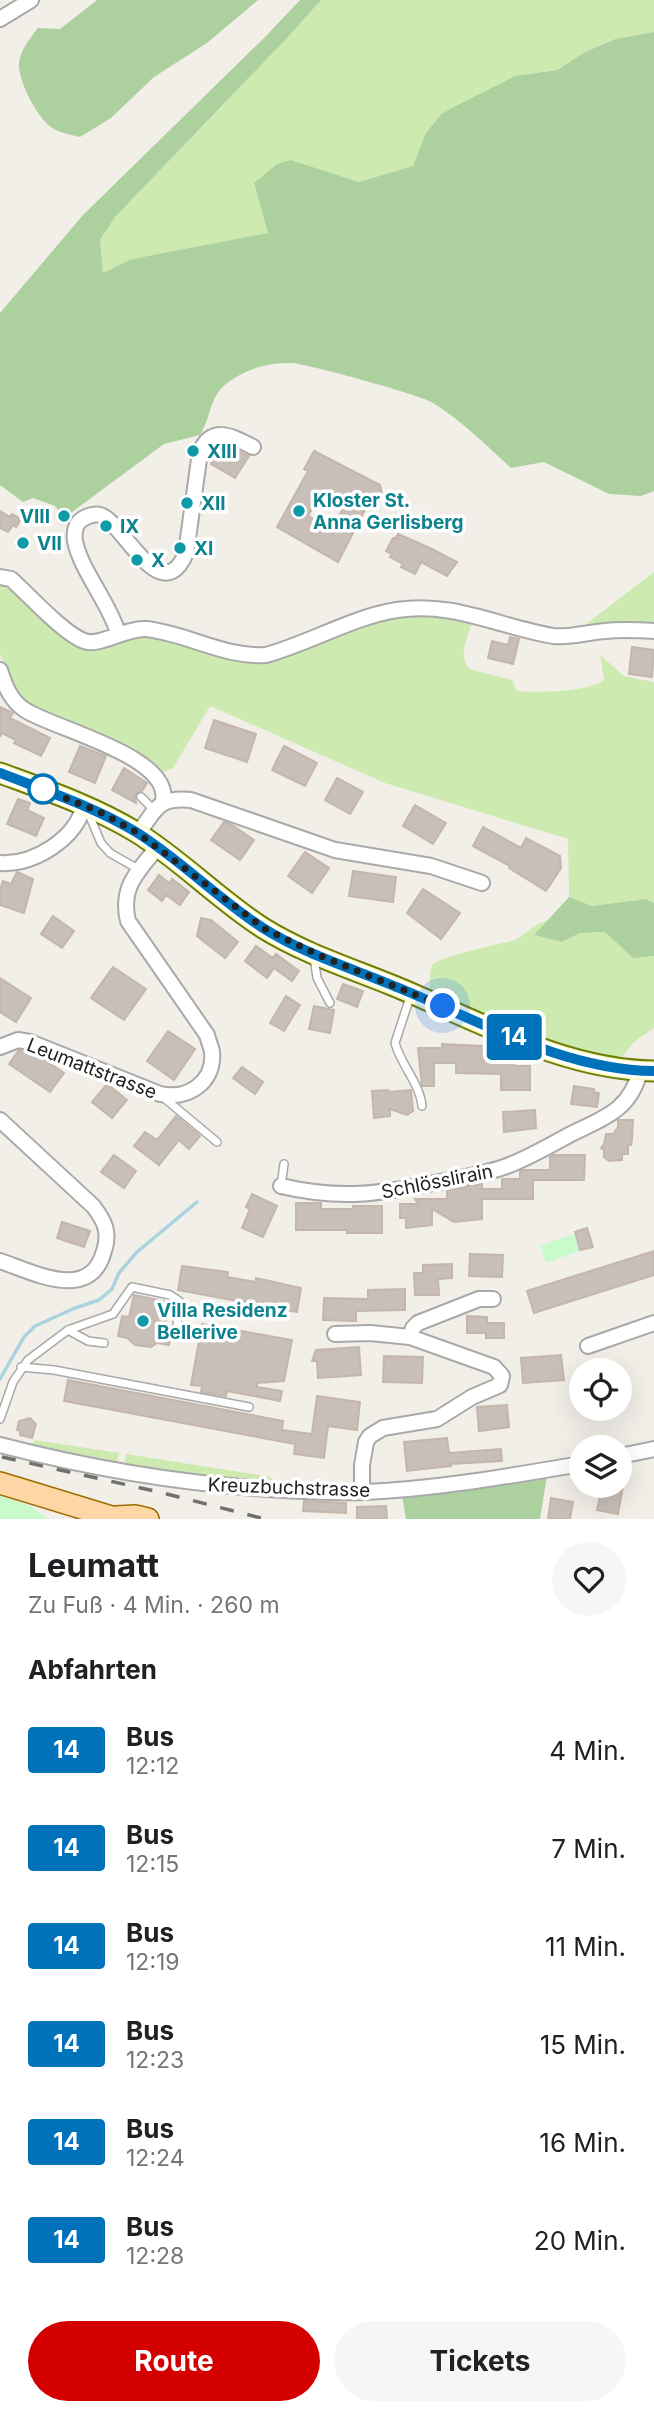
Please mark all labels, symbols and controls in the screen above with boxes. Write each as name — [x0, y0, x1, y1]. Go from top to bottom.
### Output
place label: XIII — [207, 440, 237, 463]
marker: XIII — [185, 443, 201, 459]
place label: Kloster St. Anna Gerlisberg — [313, 489, 464, 534]
place label: XII — [201, 492, 226, 515]
marker: XII — [179, 495, 195, 511]
marker: Kloster St. Anna Gerlisberg — [291, 503, 307, 519]
place label: VIII — [20, 505, 50, 528]
marker: VIII — [56, 508, 72, 524]
place label: IX — [120, 515, 139, 538]
marker: IX — [98, 518, 114, 534]
place label: VII — [37, 532, 62, 555]
marker: VII — [15, 535, 31, 551]
place label: XI — [194, 537, 213, 560]
marker: XI — [172, 540, 188, 556]
place label: X — [151, 549, 165, 572]
marker: X — [129, 552, 145, 568]
unlabelled marker — [28, 774, 58, 804]
your location — [425, 988, 460, 1023]
line badge: 14 — [482, 1014, 546, 1060]
text: 14 — [501, 1022, 527, 1051]
street label: Leumattstrasse — [24, 1033, 160, 1104]
street label: Schlösslirain — [379, 1159, 495, 1204]
place label: Villa Residenz Bellerive — [157, 1299, 288, 1344]
marker: Villa Residenz Bellerive — [135, 1313, 151, 1329]
map controls — [569, 1358, 632, 1498]
button: locate — [569, 1358, 632, 1421]
button: layers — [569, 1435, 632, 1498]
street label: Kreuzbuchstrasse — [207, 1473, 371, 1502]
button: heart — [552, 1542, 626, 1616]
text: Leumatt — [28, 1545, 159, 1585]
text: Zu Fuß · 4 Min. · 260 m — [28, 1591, 280, 1619]
text: Abfahrten — [28, 1654, 157, 1685]
text: Bus — [126, 1721, 174, 1752]
text: 14 — [53, 1735, 80, 1764]
text: 4 Min. — [549, 1735, 626, 1766]
text: 12:12 — [126, 1752, 179, 1780]
text: Bus — [126, 1819, 174, 1850]
text: 14 — [53, 1833, 80, 1862]
text: 7 Min. — [551, 1833, 626, 1864]
text: 12:15 — [126, 1850, 179, 1878]
text: Bus — [126, 1917, 174, 1948]
text: 14 — [53, 1931, 80, 1960]
text: 11 Min. — [545, 1931, 626, 1962]
text: 12:19 — [126, 1948, 180, 1976]
text: Bus — [126, 2015, 174, 2046]
text: 14 — [53, 2029, 80, 2058]
text: 15 Min. — [540, 2029, 626, 2060]
text: 12:23 — [126, 2046, 184, 2074]
text: Bus — [126, 2113, 174, 2144]
text: 14 — [53, 2127, 80, 2156]
text: 16 Min. — [539, 2127, 626, 2158]
text: 12:24 — [126, 2144, 185, 2172]
text: Bus — [126, 2211, 174, 2242]
text: 14 — [53, 2225, 80, 2254]
text: 20 Min. — [534, 2225, 626, 2256]
text: 12:28 — [126, 2242, 184, 2270]
button: Route — [28, 2321, 320, 2401]
button: Tickets — [334, 2321, 626, 2401]

